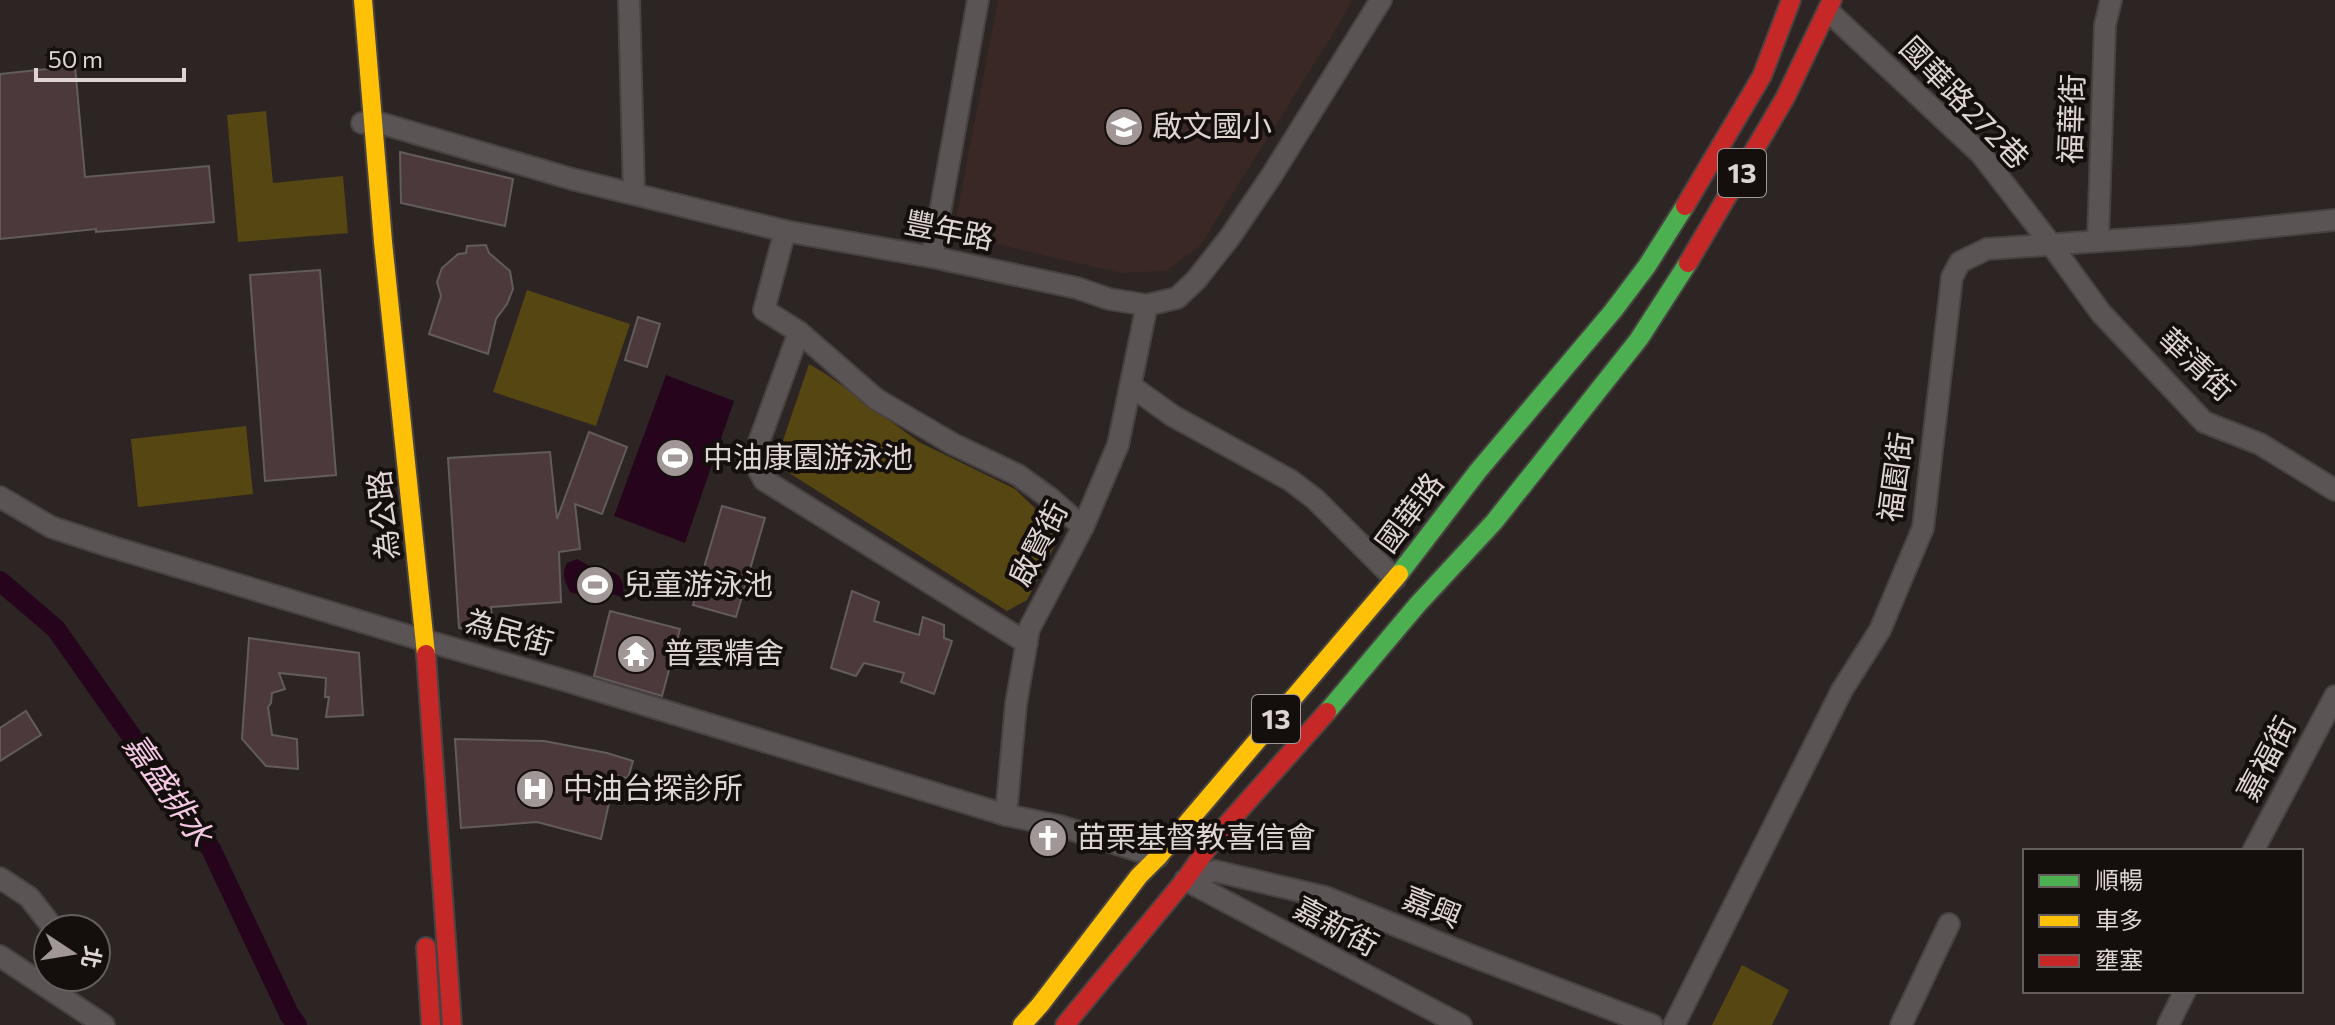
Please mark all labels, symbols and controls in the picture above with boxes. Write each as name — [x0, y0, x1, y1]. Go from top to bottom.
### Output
street label: 國華路272巷 — [1894, 28, 2038, 175]
scale bar — [36, 32, 184, 82]
text: 50 m — [48, 44, 103, 73]
street label: 福華街 — [2049, 73, 2090, 165]
school or university icon: 啟文國小 — [1103, 106, 1145, 148]
place label: 啟文國小 — [1152, 106, 1272, 143]
road number: 13 — [1718, 149, 1766, 197]
street label: 豐年路 — [902, 202, 997, 255]
street label: 華清街 — [2152, 319, 2243, 407]
street label: 福園街 — [1869, 430, 1918, 524]
sports icon: 中油康園游泳池 — [654, 437, 696, 479]
place label: 中油康園游泳池 — [703, 437, 913, 474]
street label: 國華路 — [1366, 464, 1450, 559]
street label: 為公路 — [358, 469, 405, 562]
street label: 啟賢街 — [1000, 494, 1074, 591]
sports icon: 兒童游泳池 — [574, 564, 616, 606]
place label: 兒童游泳池 — [623, 564, 773, 601]
street label: 為民街 — [461, 600, 558, 661]
temple icon: 普雲精舍 — [615, 633, 657, 675]
place label: 普雲精舍 — [664, 633, 784, 670]
road number: 13 — [1252, 695, 1300, 743]
street label: 嘉福街 — [2227, 709, 2302, 806]
water label: 嘉盛排水 — [117, 725, 224, 854]
hospital icon: 中油台探診所 — [514, 768, 556, 810]
place label: 中油台探診所 — [563, 768, 743, 805]
church icon: 苗栗基督教喜信會 — [1027, 817, 1069, 859]
place label: 苗栗基督教喜信會 — [1076, 817, 1316, 854]
legend — [2023, 849, 2303, 993]
text: 順暢 — [2095, 865, 2143, 894]
street label: 嘉興 — [1398, 877, 1468, 934]
street label: 嘉新街 — [1289, 887, 1386, 962]
text: 車多 — [2095, 905, 2143, 934]
north arrow — [32, 913, 112, 993]
text: 北 — [77, 944, 108, 971]
text: 壅塞 — [2095, 945, 2143, 974]

